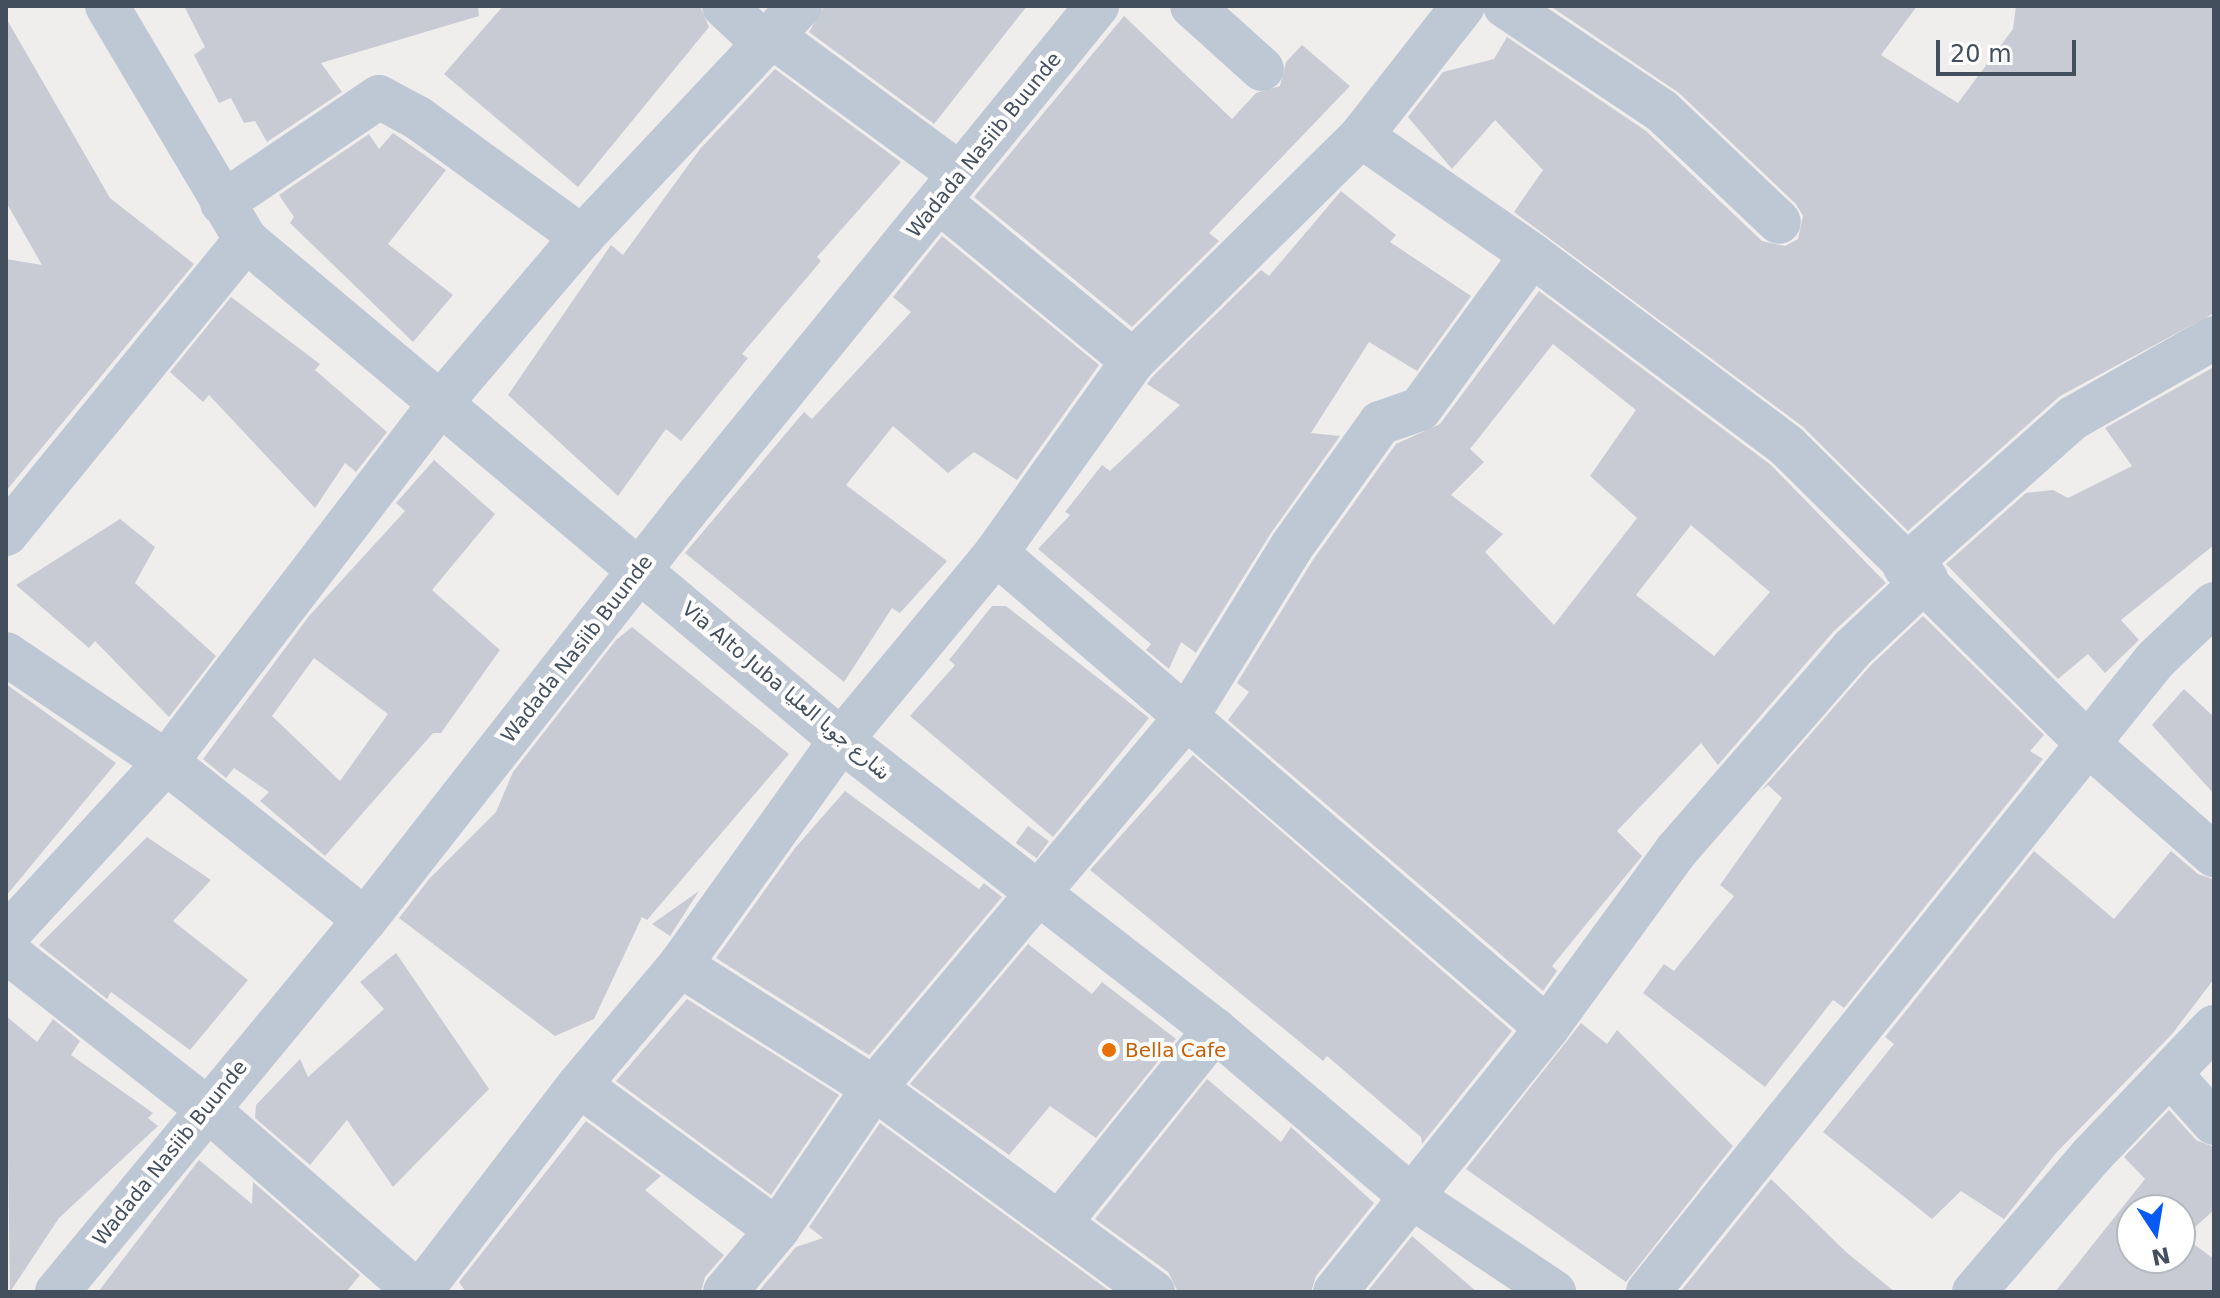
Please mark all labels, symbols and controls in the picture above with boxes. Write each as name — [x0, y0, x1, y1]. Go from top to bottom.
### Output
scale bar — [1940, 24, 2080, 74]
text: 20 m — [1950, 40, 2012, 68]
street label: Wadada Nasiib Buunde — [902, 47, 1066, 243]
street label: Wadada Nasiib Buunde — [496, 550, 658, 748]
street label: Via Alto Juba شارع جوبا العليا — [677, 597, 895, 785]
place label: Bella Cafe — [1125, 1038, 1226, 1062]
marker: Bella Cafe — [1100, 1041, 1118, 1059]
street label: Wadada Nasiib Buunde — [88, 1055, 252, 1251]
north arrow — [2116, 1194, 2196, 1274]
text: N — [2149, 1242, 2172, 1270]

